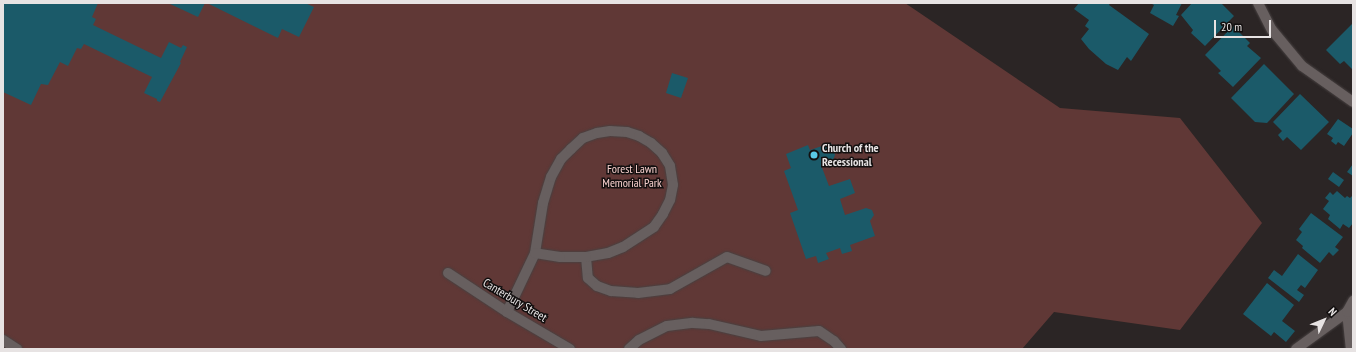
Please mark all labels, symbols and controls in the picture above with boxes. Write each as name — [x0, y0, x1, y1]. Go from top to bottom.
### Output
scale bar — [1216, 12, 1273, 38]
text: 20 m — [1221, 19, 1242, 34]
place label: Church of the Recessional — [822, 141, 879, 169]
marker: Church of the Recessional — [809, 150, 819, 160]
park label: Forest Lawn Memorial Park — [602, 162, 662, 190]
street label: Canterbury Street — [480, 275, 550, 325]
north arrow — [1304, 300, 1344, 340]
text: N — [1326, 305, 1340, 319]

